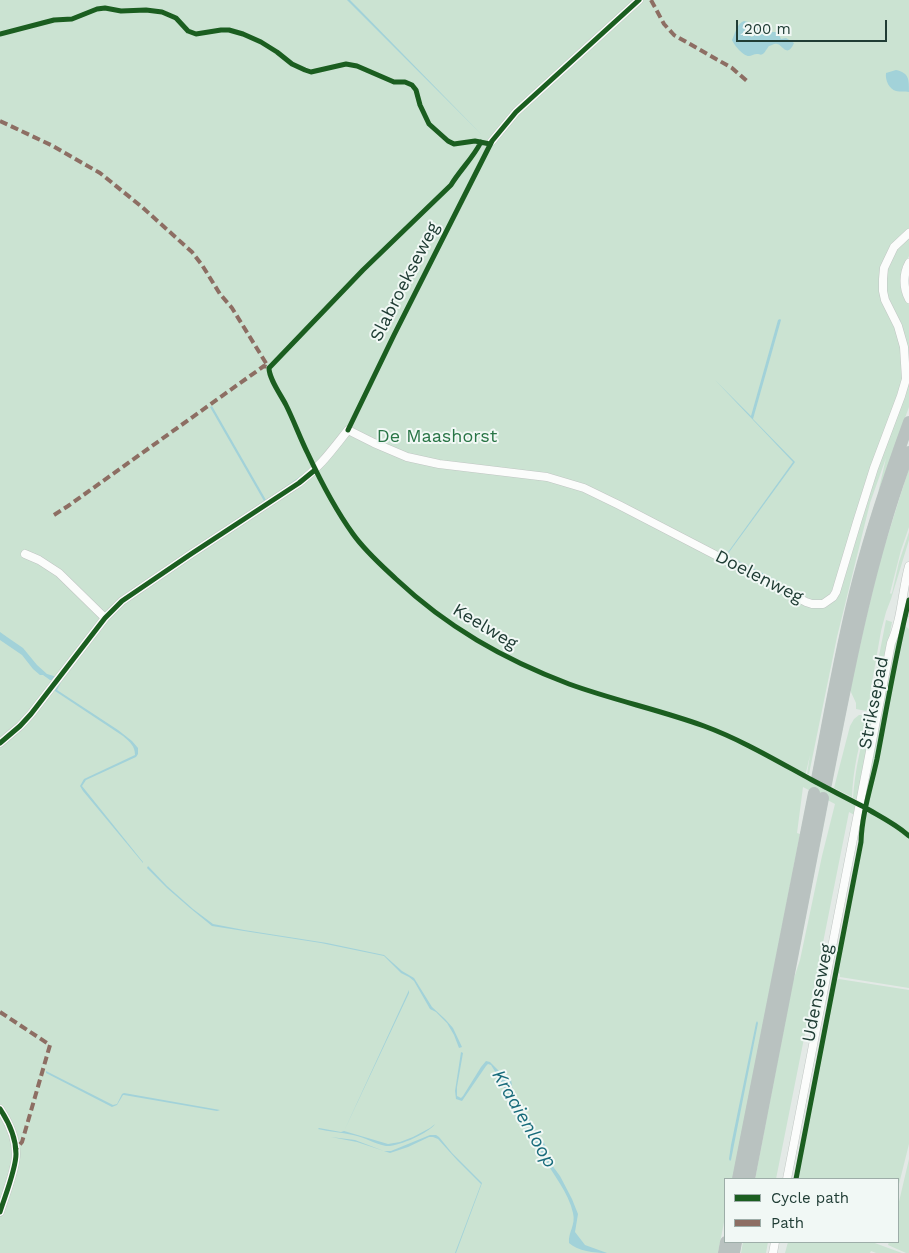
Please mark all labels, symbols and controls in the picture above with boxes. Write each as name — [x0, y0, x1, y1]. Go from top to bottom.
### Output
scale bar — [739, 10, 890, 42]
text: 200 m — [744, 20, 791, 38]
street label: Slabroekseweg — [366, 219, 444, 345]
park label: De Maashorst — [377, 426, 497, 448]
street label: Doelenweg — [711, 546, 807, 608]
street label: Keelweg — [449, 599, 521, 655]
street label: Striksepad — [854, 655, 894, 751]
street label: Udenseweg — [798, 942, 838, 1044]
water label: Kraaienloop — [487, 1066, 561, 1172]
legend — [724, 1178, 899, 1243]
text: Cycle path — [771, 1189, 849, 1207]
text: Path — [771, 1214, 804, 1232]

